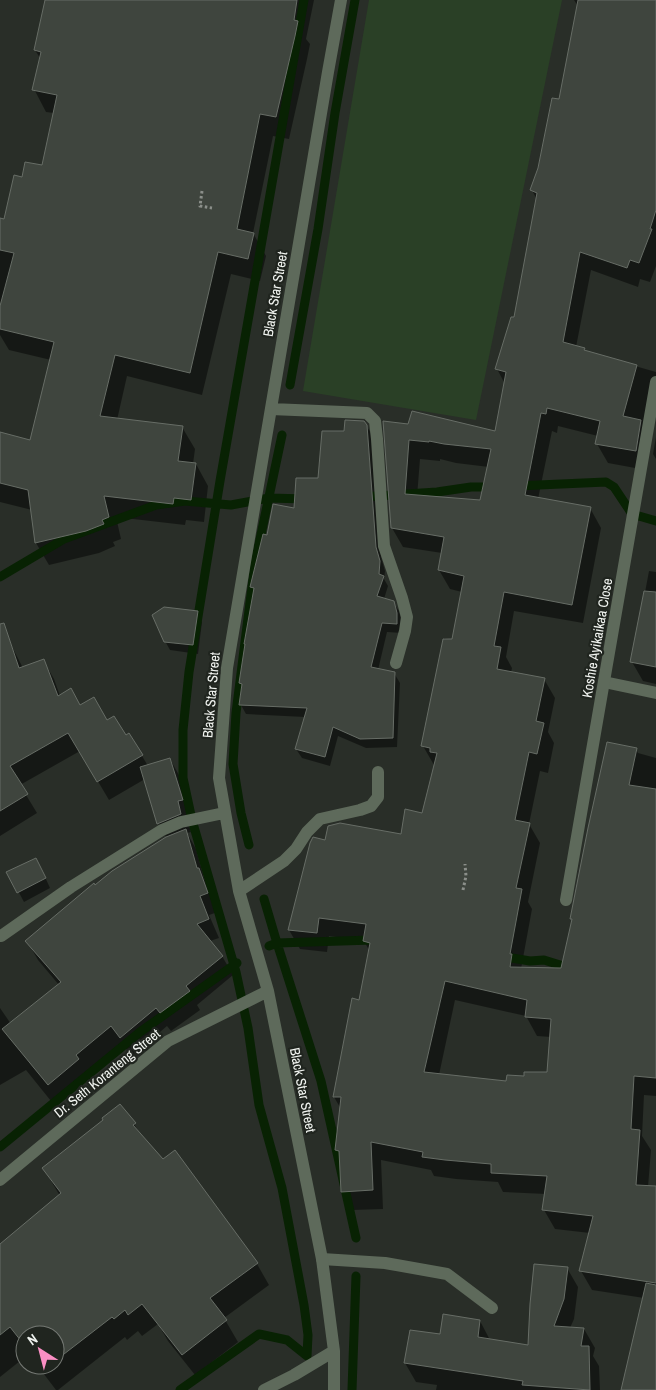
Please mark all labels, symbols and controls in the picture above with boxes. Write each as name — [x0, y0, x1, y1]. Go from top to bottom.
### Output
street label: Black Star Street — [259, 250, 291, 338]
street label: Koshie Ayikaikaa Close — [578, 577, 616, 699]
street label: Black Star Street — [198, 651, 224, 739]
street label: Dr. Seth Koranteng Street — [50, 1025, 164, 1121]
street label: Black Star Street — [286, 1046, 320, 1134]
north arrow — [15, 1325, 65, 1375]
text: N — [24, 1330, 41, 1349]

